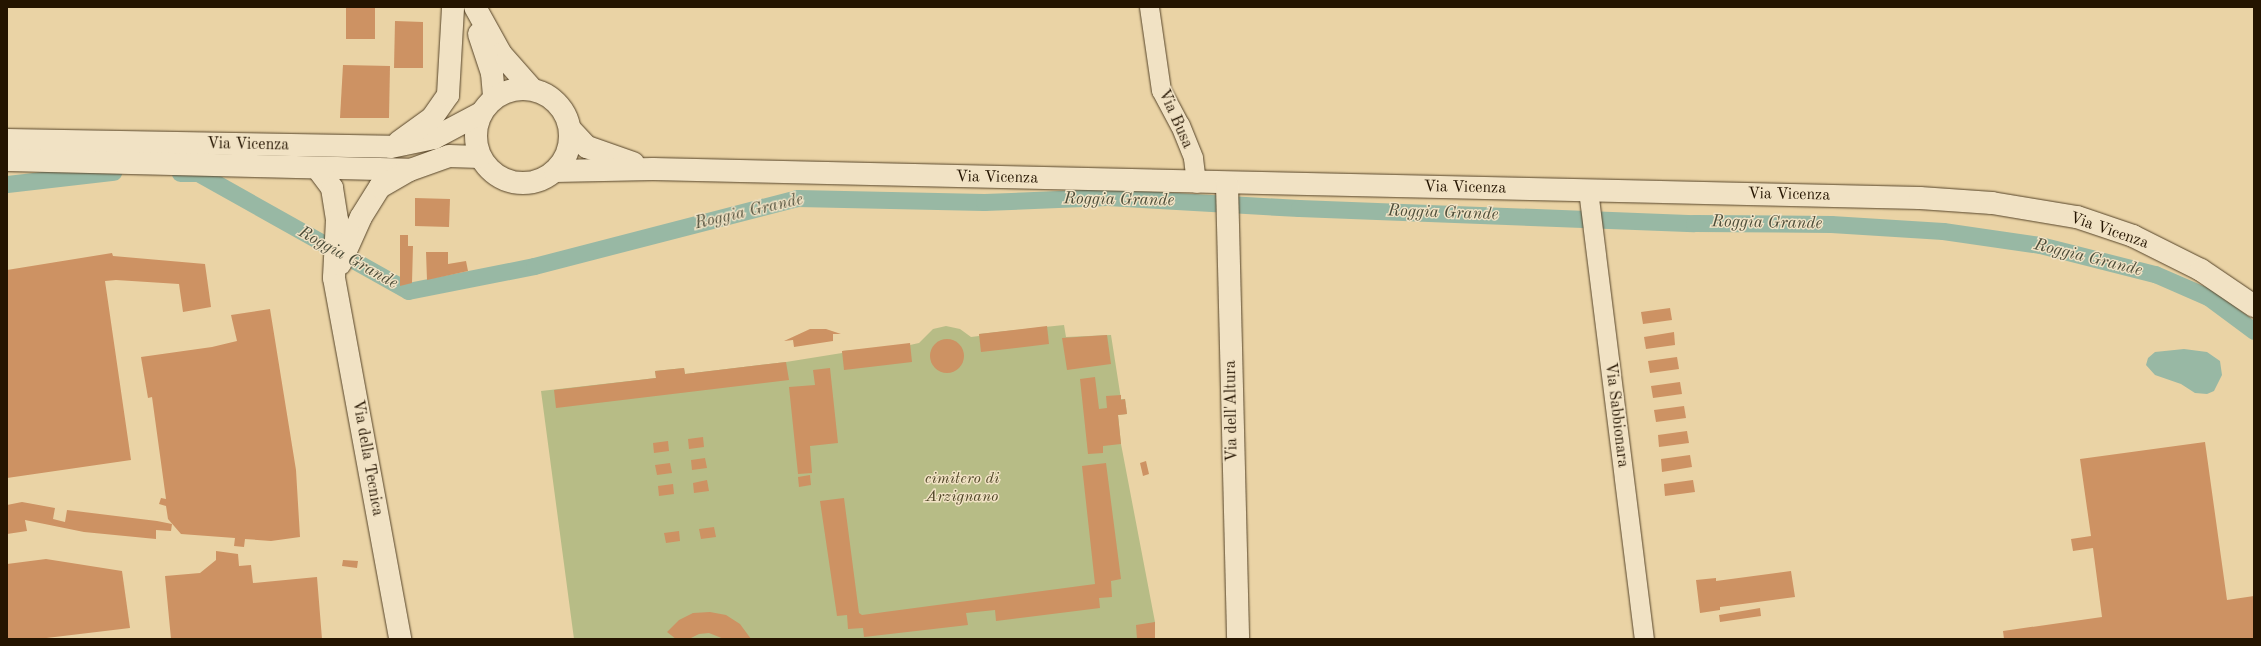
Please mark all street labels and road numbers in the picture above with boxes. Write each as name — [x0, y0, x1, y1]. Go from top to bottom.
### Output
street label: Via Busa — [1153, 86, 1197, 152]
street label: Via Vicenza — [207, 135, 289, 155]
street label: Via Vicenza — [956, 168, 1038, 188]
street label: Via Vicenza — [1424, 178, 1506, 198]
street label: Via Vicenza — [1748, 185, 1830, 205]
street label: Via Vicenza — [2067, 209, 2151, 253]
street label: Via dell'Altura — [1222, 360, 1242, 462]
street label: Via Sabbionara — [1600, 361, 1632, 469]
street label: Via della Tecnica — [347, 398, 387, 518]

